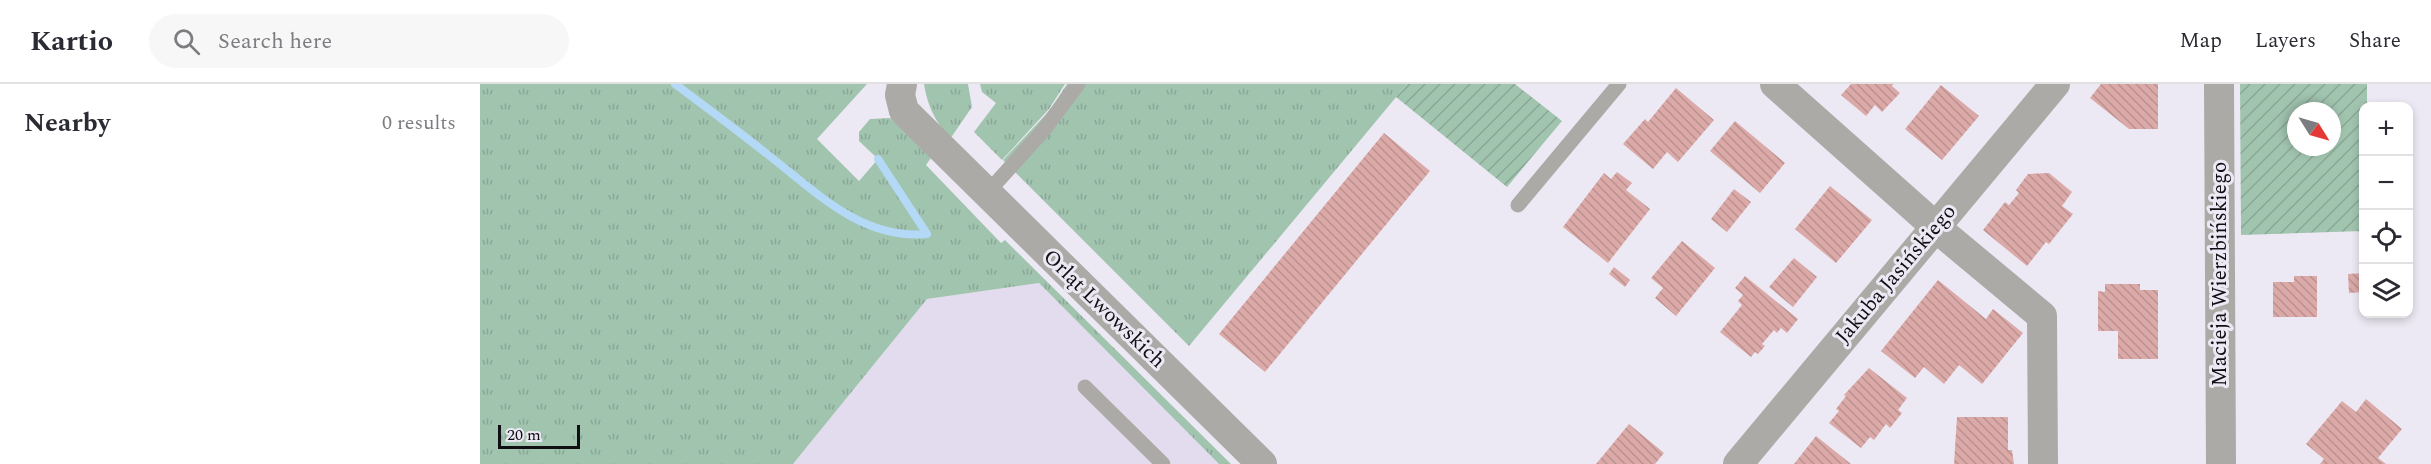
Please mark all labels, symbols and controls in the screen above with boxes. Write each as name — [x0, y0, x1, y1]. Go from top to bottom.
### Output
search box — [149, 14, 569, 68]
text: Kartio — [30, 20, 113, 63]
icon: search — [170, 25, 203, 58]
text: Search here — [218, 25, 332, 58]
text: Map — [2180, 25, 2222, 57]
text: Layers — [2255, 25, 2316, 57]
text: Share — [2349, 25, 2401, 57]
north arrow — [2287, 102, 2341, 156]
map controls — [2359, 102, 2413, 318]
button: + — [2359, 102, 2413, 156]
text: Nearby — [24, 103, 110, 143]
text: 0 results — [382, 108, 456, 138]
button: − — [2359, 156, 2413, 210]
street label: Macieja Wierzbińskiego — [2204, 162, 2236, 386]
street label: Jakuba Jasińskiego — [1828, 197, 1964, 351]
button: locate — [2359, 210, 2413, 264]
street label: Orląt Lwowskich — [1035, 242, 1173, 376]
button: layers — [2359, 264, 2413, 318]
scale bar — [498, 422, 580, 450]
text: 20 m — [507, 423, 541, 447]

